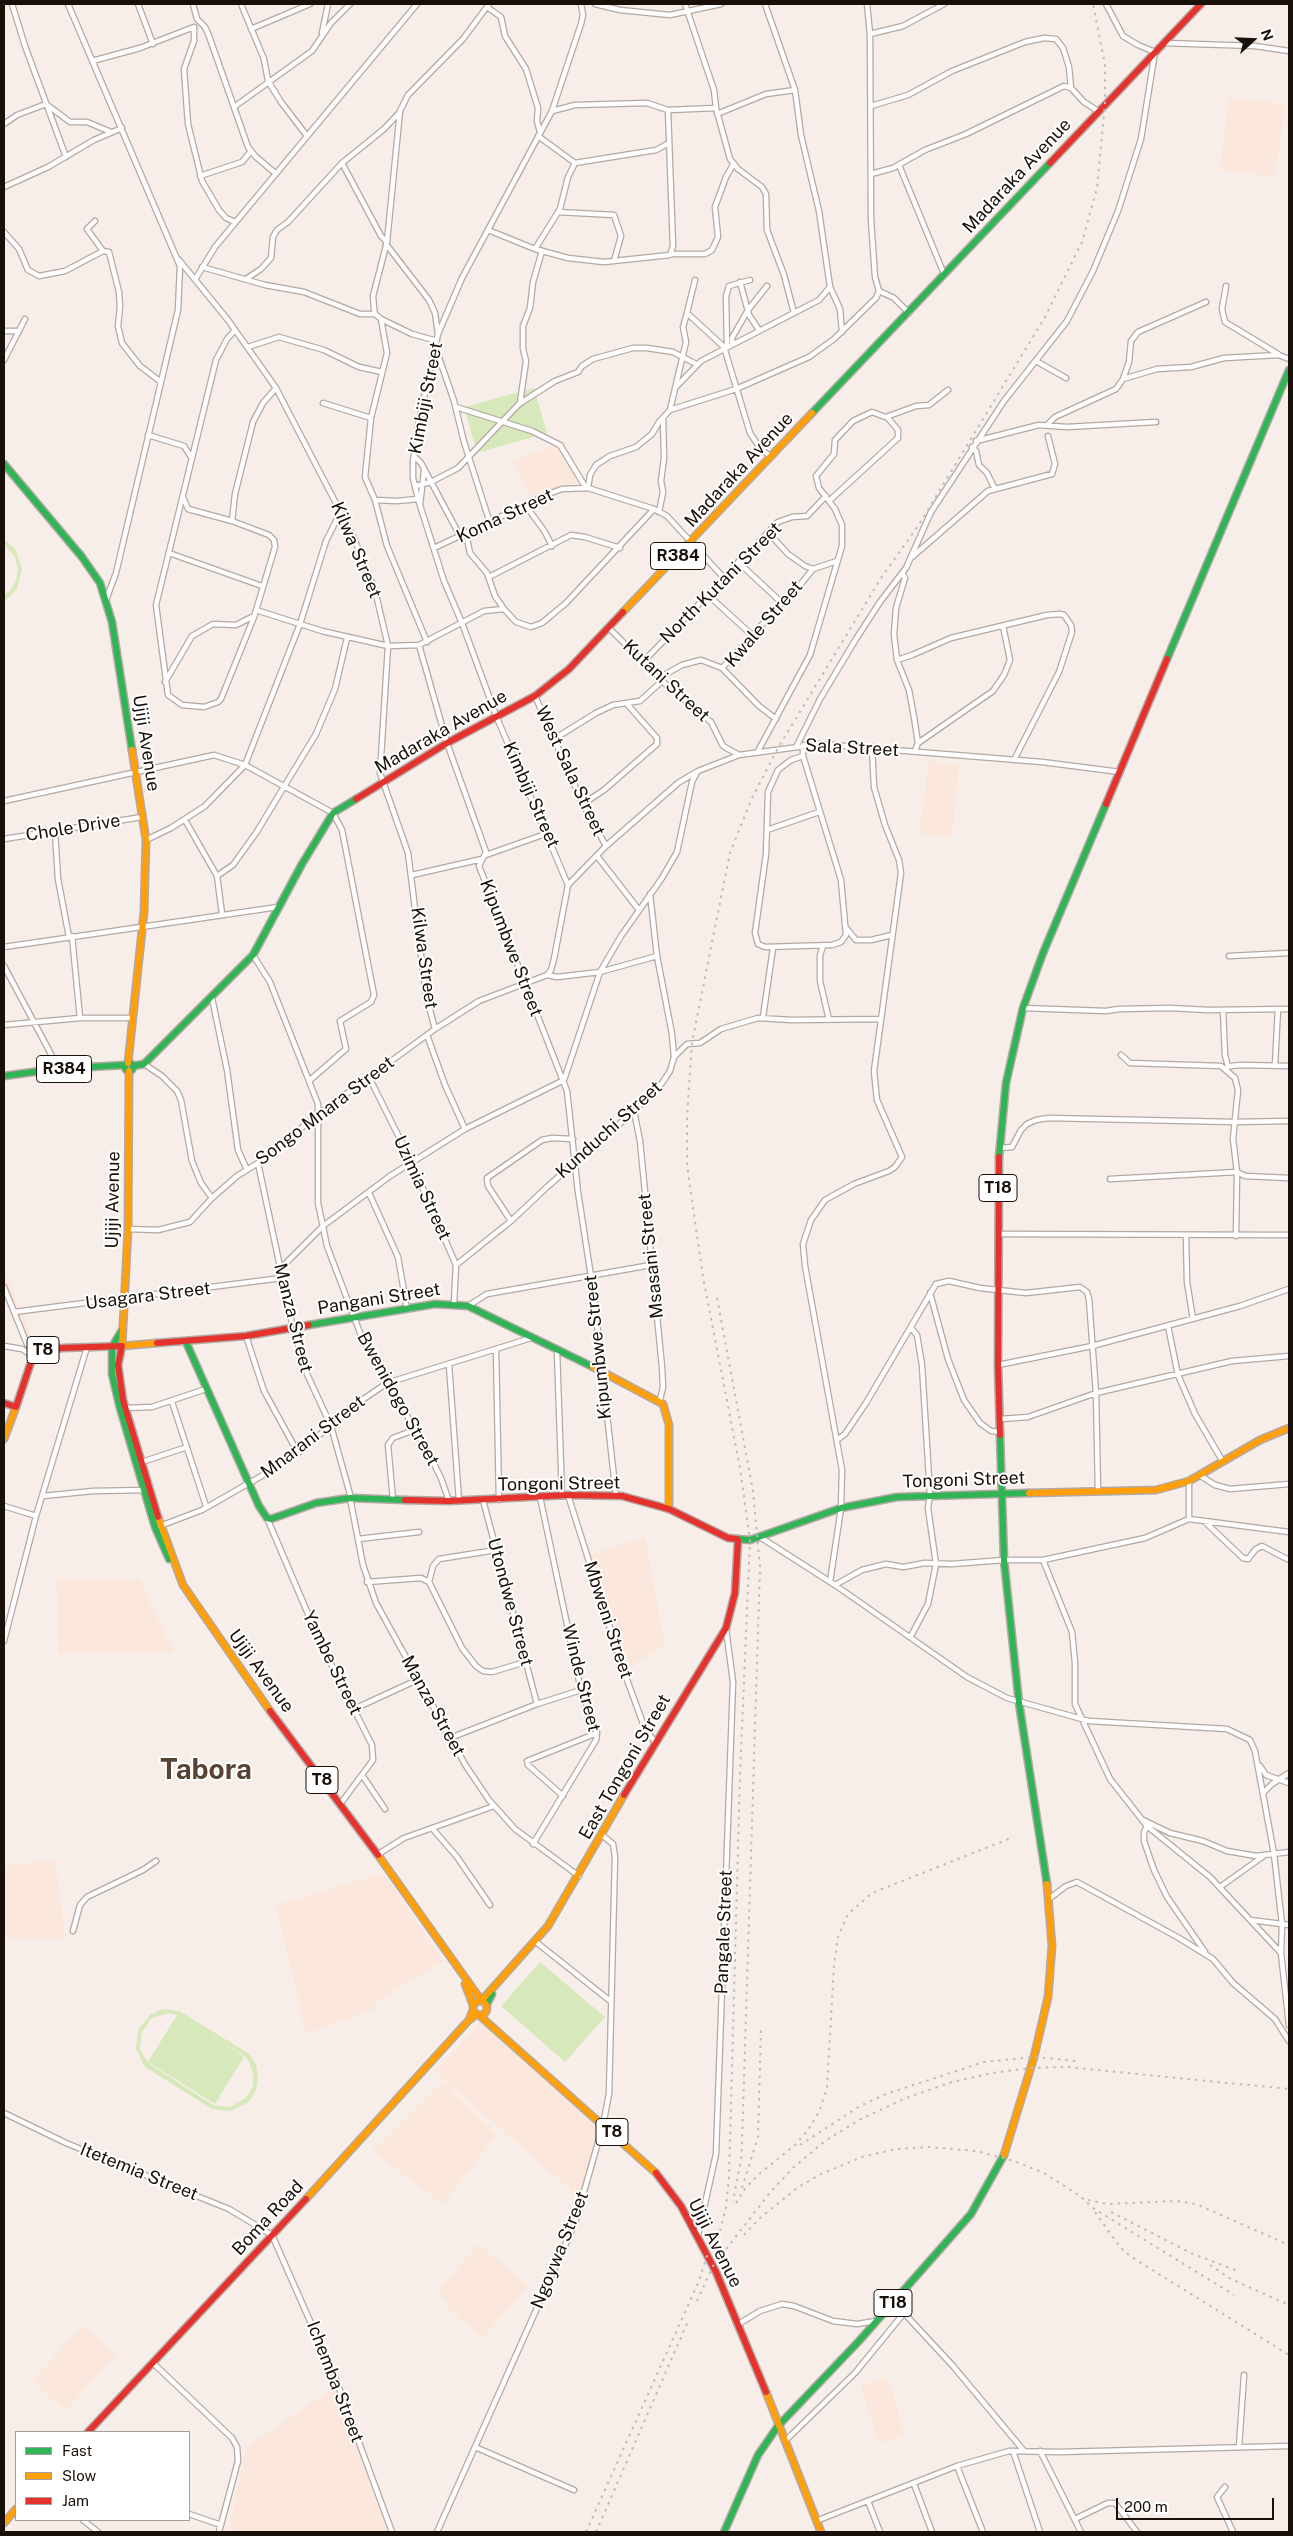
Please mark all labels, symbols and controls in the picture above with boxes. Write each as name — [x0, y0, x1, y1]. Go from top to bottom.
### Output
north arrow — [1228, 15, 1278, 65]
text: N — [1258, 27, 1276, 43]
street label: Madaraka Avenue — [958, 114, 1076, 238]
street label: Kimbiji Street — [405, 340, 447, 456]
street label: Madaraka Avenue — [680, 408, 798, 532]
street label: Koma Street — [453, 484, 557, 548]
street label: Kilwa Street — [326, 499, 386, 601]
street label: North Kutani Street — [656, 518, 786, 648]
road number: R384 — [650, 542, 706, 570]
street label: Kwale Street — [721, 576, 807, 672]
street label: Kutani Street — [618, 635, 714, 727]
street label: Madaraka Avenue — [371, 685, 511, 779]
street label: Ujiji Avenue — [128, 693, 164, 793]
street label: West Sala Street — [530, 703, 610, 839]
street label: Sala Street — [804, 735, 900, 761]
street label: Kimbiji Street — [498, 739, 564, 851]
street label: Chole Drive — [24, 810, 122, 846]
street label: Kipumbwe Street — [475, 876, 547, 1020]
street label: Kilwa Street — [406, 906, 442, 1010]
street label: Songo Mnara Street — [251, 1052, 399, 1170]
road number: R384 — [36, 1056, 92, 1082]
street label: Kunduchi Street — [551, 1077, 667, 1183]
street label: Uzimia Street — [388, 1132, 456, 1244]
street label: Ujiji Avenue — [101, 1151, 125, 1249]
road number: T18 — [979, 1174, 1017, 1202]
street label: Msasani Street — [634, 1192, 668, 1320]
street label: Manza Street — [269, 1261, 317, 1375]
street label: Kipumbwe Street — [580, 1274, 616, 1420]
street label: Usagara Street — [84, 1278, 212, 1314]
street label: Pangani Street — [316, 1279, 442, 1319]
street label: Bwenidogo Street — [352, 1328, 444, 1470]
road number: T8 — [27, 1336, 59, 1364]
street label: Mnarani Street — [257, 1391, 369, 1483]
street label: Tongoni Street — [902, 1467, 1026, 1493]
street label: Tongoni Street — [497, 1472, 621, 1496]
street label: Utondwe Street — [482, 1535, 538, 1669]
street label: Mbweni Street — [579, 1558, 637, 1682]
street label: Yambe Street — [297, 1607, 367, 1719]
street label: Winde Street — [557, 1622, 605, 1734]
street label: Ujiji Avenue — [224, 1625, 298, 1717]
street label: Manza Street — [396, 1652, 470, 1760]
street label: East Tongoni Street — [575, 1691, 675, 1843]
district label: Tabora — [160, 1753, 252, 1787]
road number: T8 — [306, 1766, 338, 1794]
street label: Pangale Street — [711, 1869, 737, 1995]
road number: T8 — [596, 2118, 628, 2146]
street label: Itetemia Street — [77, 2138, 201, 2206]
street label: Boma Road — [228, 2176, 308, 2260]
street label: Ngoywa Street — [527, 2188, 593, 2312]
street label: Ujiji Avenue — [683, 2195, 747, 2291]
road number: T18 — [874, 2290, 912, 2316]
street label: Ichemba Street — [302, 2318, 368, 2446]
legend — [15, 2431, 190, 2521]
text: Fast — [62, 2442, 92, 2459]
text: Slow — [62, 2467, 96, 2484]
scale bar — [1118, 2488, 1276, 2520]
text: Jam — [62, 2492, 89, 2509]
text: 200 m — [1124, 2498, 1168, 2515]

